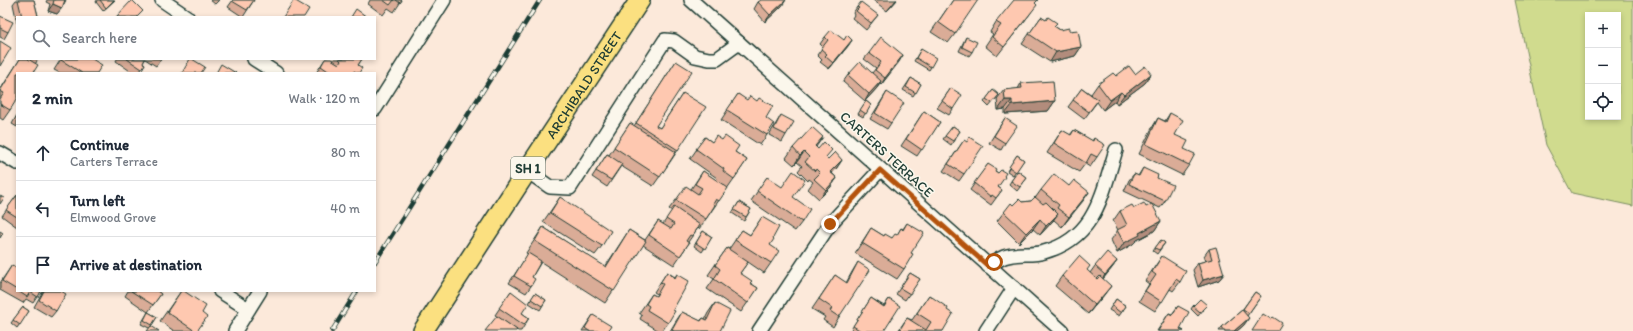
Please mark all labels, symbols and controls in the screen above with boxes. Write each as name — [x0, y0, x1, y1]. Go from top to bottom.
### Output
map controls — [1585, 12, 1621, 120]
button: + — [1585, 12, 1621, 48]
search box — [16, 16, 376, 60]
icon: search — [30, 27, 52, 49]
street label: ARCHIBALD STREET — [543, 28, 626, 142]
text: Search here — [62, 29, 137, 47]
button: − — [1585, 48, 1621, 84]
button: locate — [1585, 84, 1621, 120]
text: 2 min — [32, 88, 72, 108]
text: Walk · 120 m — [289, 91, 360, 106]
street label: CARTERS TERRACE — [836, 108, 937, 201]
text: Continue — [70, 136, 129, 154]
icon: ahead — [32, 142, 54, 164]
text: 80 m — [331, 145, 360, 160]
text: Carters Terrace — [70, 154, 158, 169]
road number: SH 1 — [511, 157, 545, 179]
text: Turn left — [70, 192, 125, 210]
icon: left — [32, 198, 54, 220]
text: 40 m — [330, 201, 360, 216]
text: Elmwood Grove — [70, 210, 156, 225]
route end — [821, 215, 839, 233]
route start — [985, 253, 1003, 271]
icon: arrive — [32, 254, 54, 276]
text: Arrive at destination — [70, 256, 202, 274]

